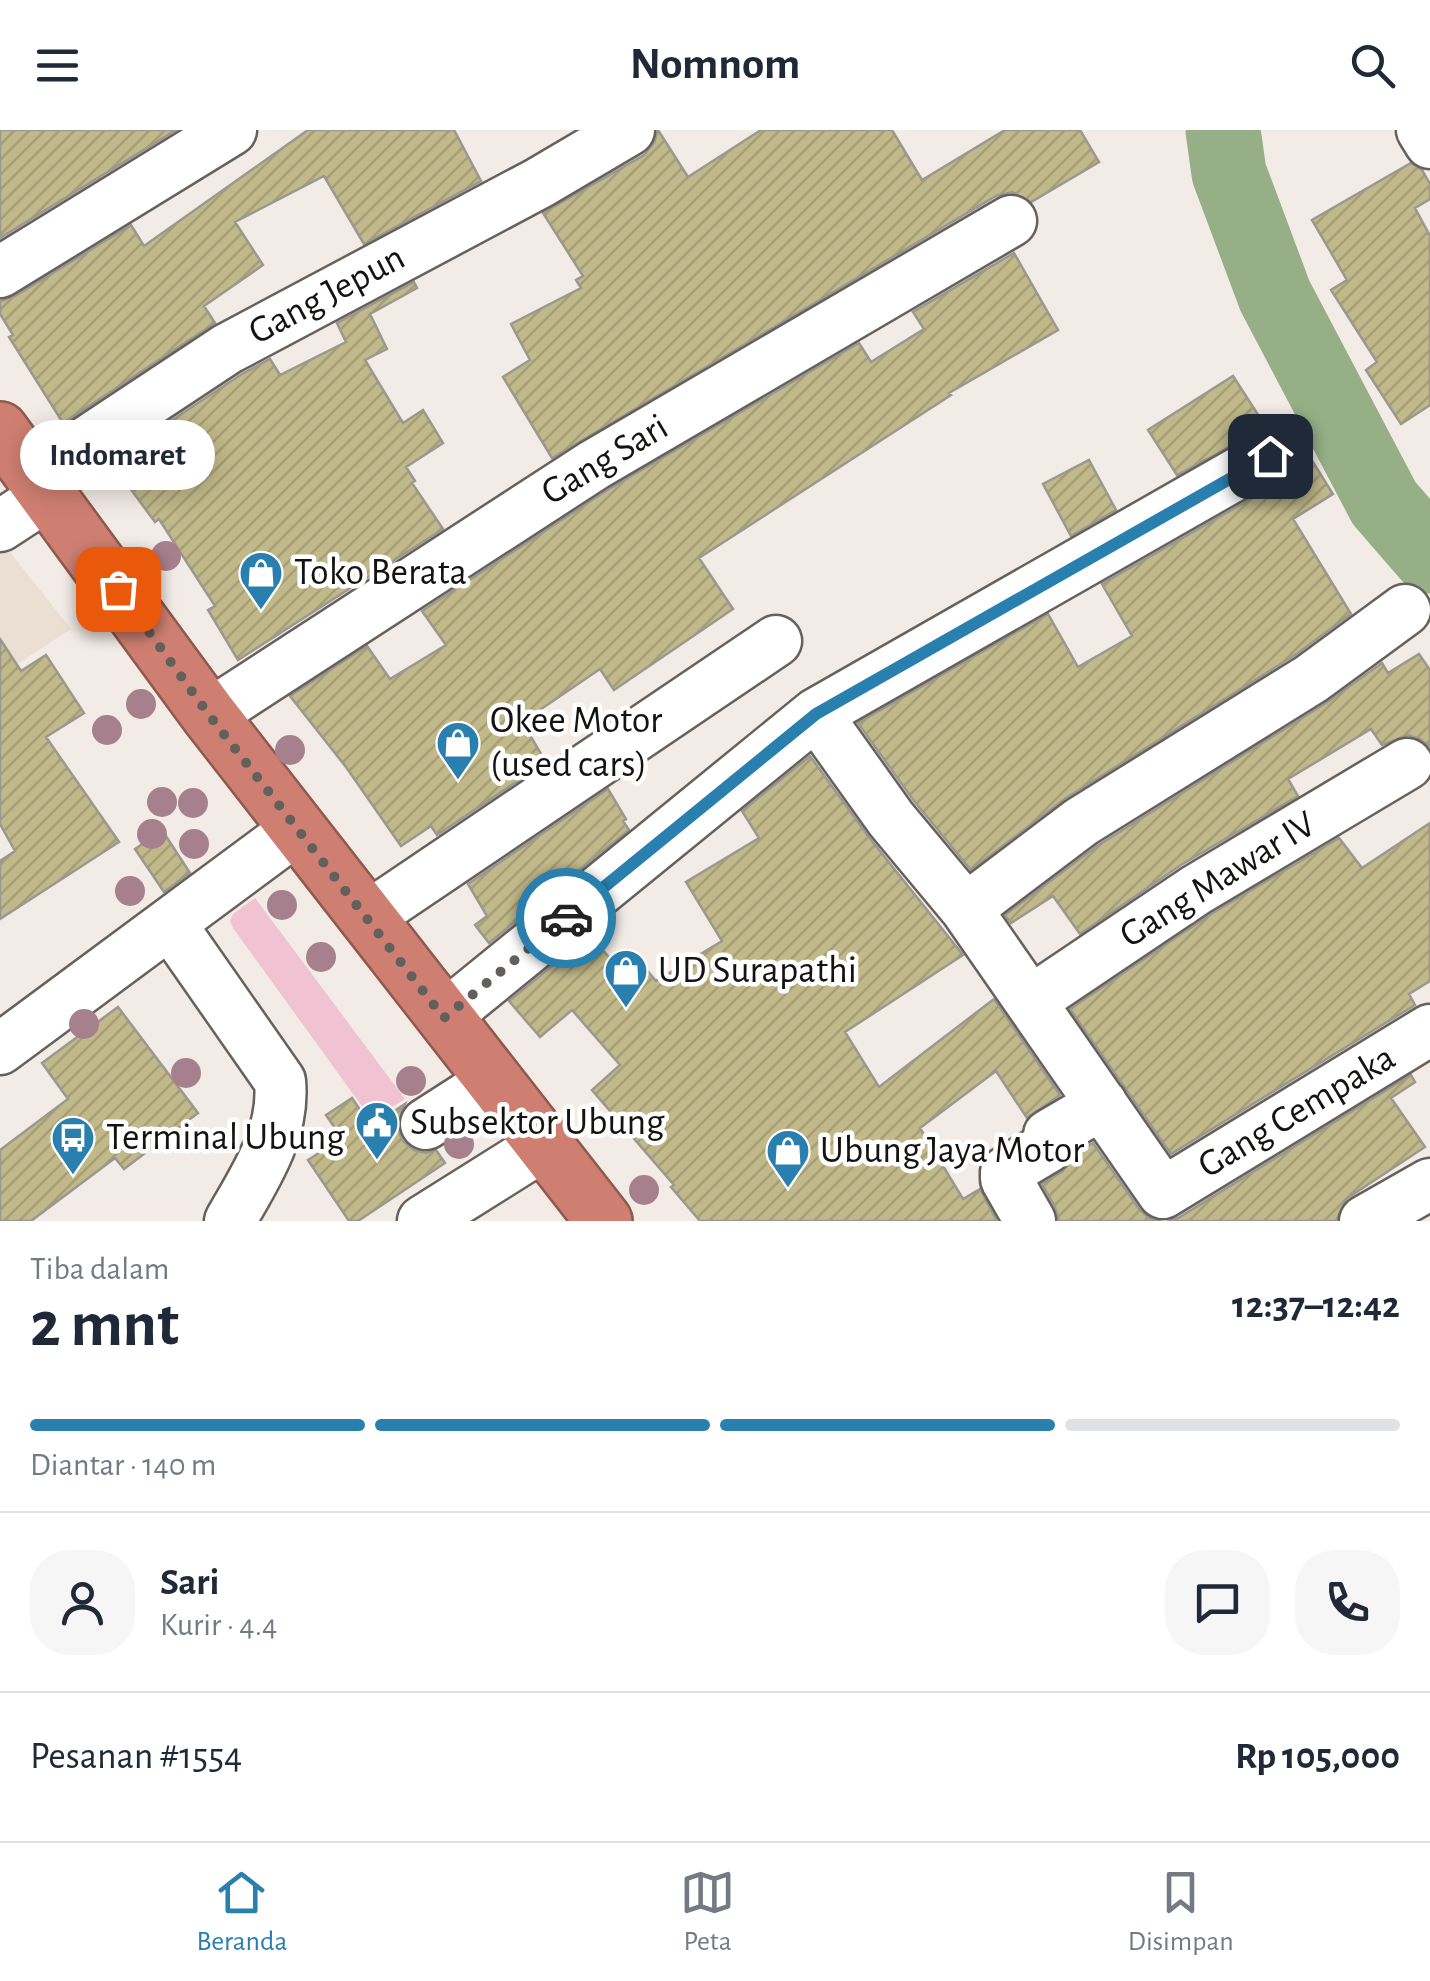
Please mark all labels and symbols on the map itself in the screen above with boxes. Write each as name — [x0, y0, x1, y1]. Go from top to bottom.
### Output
street label: Gang Jepun — [243, 238, 411, 352]
street label: Gang Sari — [535, 408, 675, 512]
pin — [1228, 414, 1313, 499]
callout: Indomaret — [21, 419, 216, 489]
pin — [76, 547, 161, 632]
shop icon: Toko Berata — [238, 550, 284, 611]
place label: Toko Berata — [294, 554, 467, 592]
place label: Okee Motor (used cars) — [490, 702, 663, 784]
shop icon: Okee Motor (used cars) — [435, 720, 481, 781]
street label: Gang Mawar IV — [1114, 805, 1323, 955]
courier — [516, 868, 616, 968]
shop icon: UD Surapathi — [603, 948, 649, 1009]
place label: UD Surapathi — [658, 952, 857, 990]
street label: Gang Cempaka — [1192, 1039, 1402, 1185]
public building icon: Subsektor Ubung — [354, 1100, 400, 1161]
place label: Subsektor Ubung — [410, 1104, 665, 1142]
bus stop icon: Terminal Ubung — [50, 1115, 96, 1176]
place label: Terminal Ubung — [106, 1119, 345, 1157]
shop icon: Ubung Jaya Motor — [765, 1128, 811, 1189]
place label: Ubung Jaya Motor — [820, 1132, 1085, 1170]

